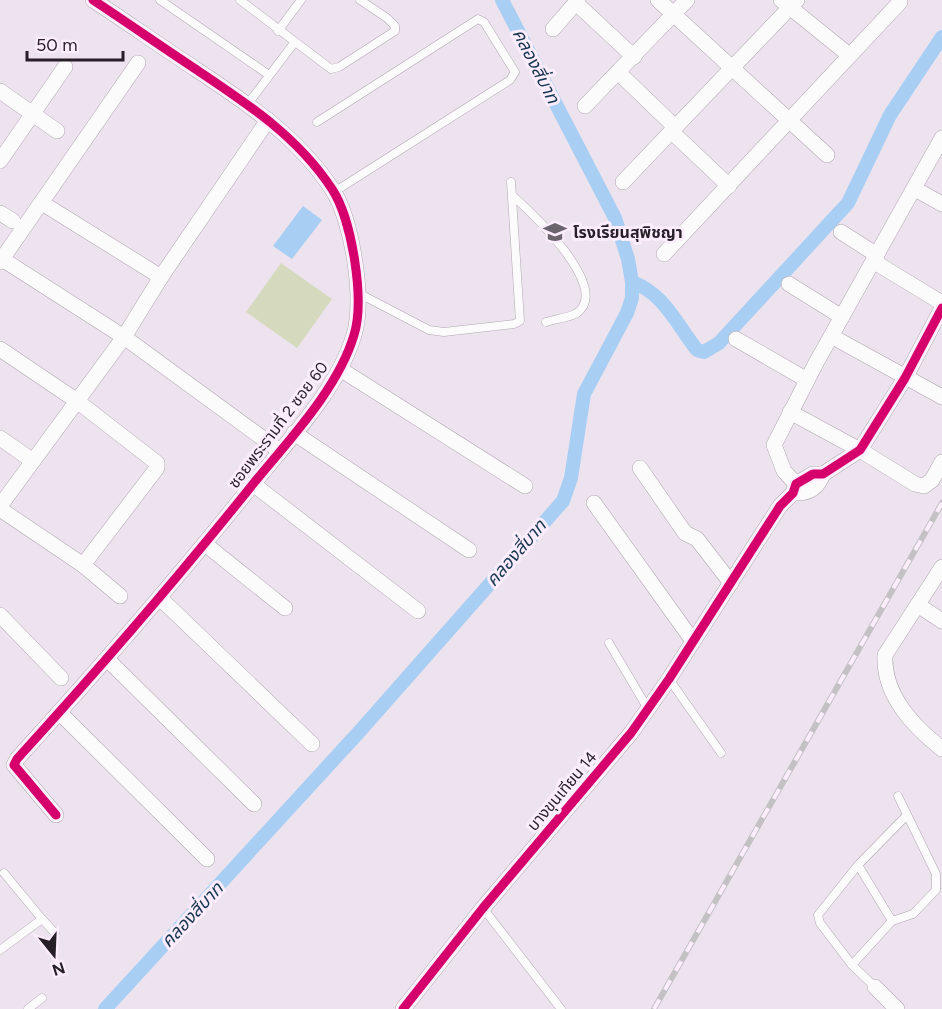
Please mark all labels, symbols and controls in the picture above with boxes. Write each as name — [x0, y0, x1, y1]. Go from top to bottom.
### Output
scale bar — [27, 24, 123, 62]
water label: คลองสี่บาท — [508, 24, 566, 108]
text: 50 m — [36, 34, 78, 56]
school or university icon: โรงเรียนสุพิชญา — [542, 219, 568, 245]
place label: โรงเรียนสุพิชญา — [573, 223, 683, 242]
street label: ซอยพระรามที่ 2 ซอย 60 — [223, 357, 332, 492]
water label: คลองสี่บาท — [480, 513, 551, 591]
street label: บางขุนเทียน 14 — [523, 747, 601, 834]
water label: คลองสี่บาท — [155, 876, 228, 952]
north arrow — [24, 925, 84, 985]
text: N — [50, 958, 67, 980]

